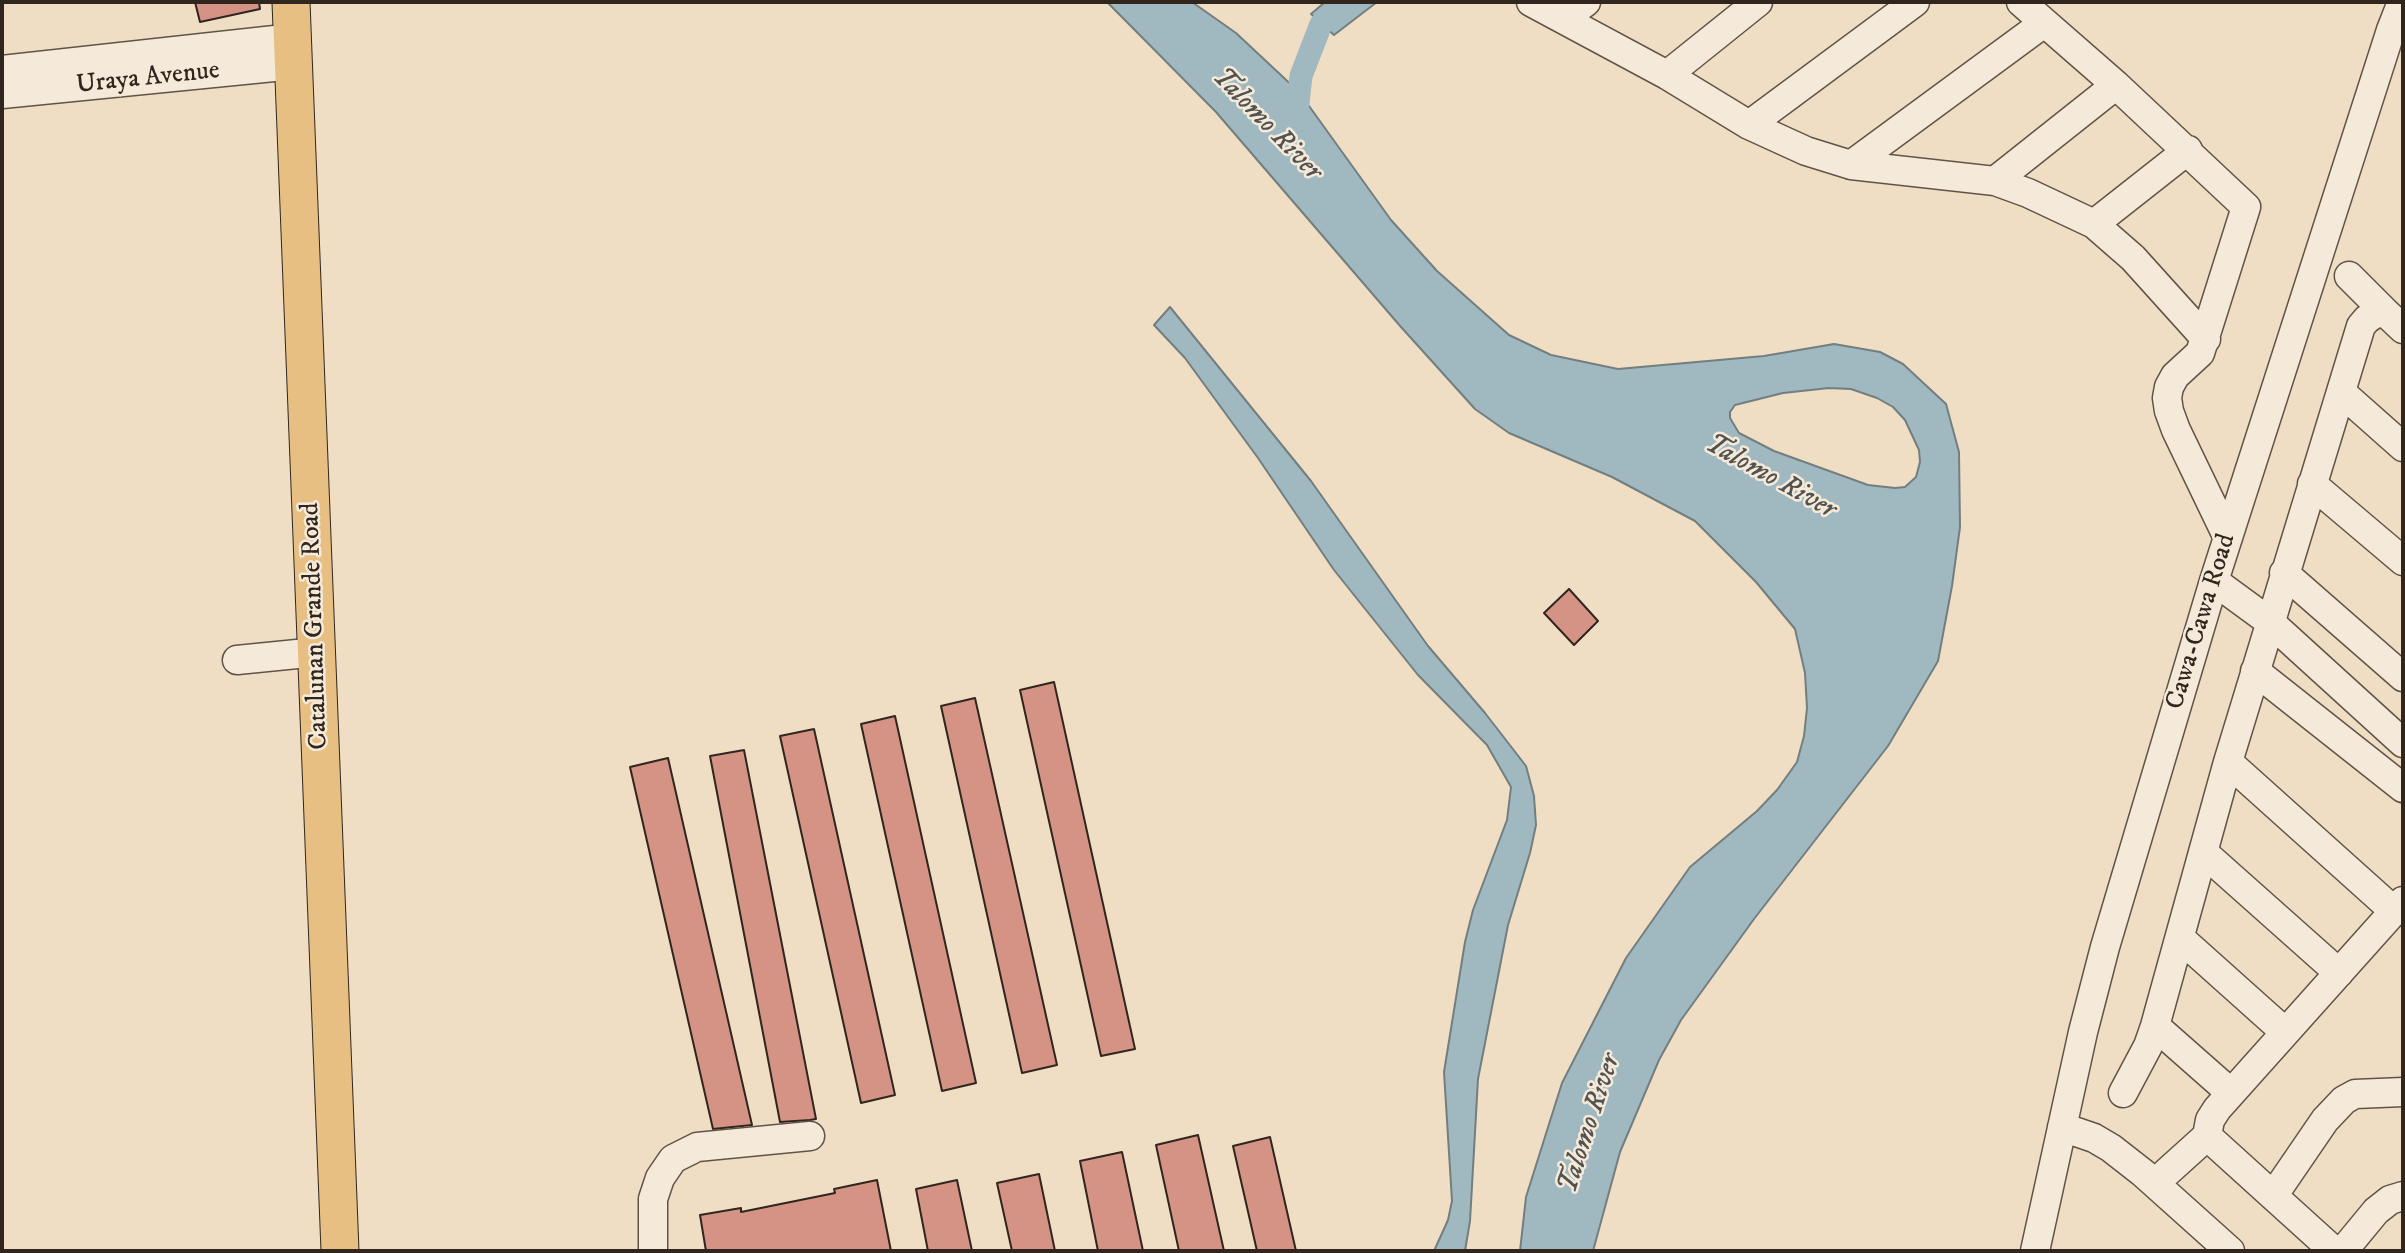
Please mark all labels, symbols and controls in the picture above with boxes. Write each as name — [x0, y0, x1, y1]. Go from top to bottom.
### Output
street label: Uraya Avenue — [75, 56, 221, 102]
water label: Talomo River — [1204, 61, 1328, 189]
water label: Talomo River — [1699, 428, 1841, 528]
street label: Catalunan Grande Road — [296, 502, 336, 750]
street label: Cawa-Cawa Road — [2161, 531, 2243, 713]
water label: Talomo River — [1553, 1050, 1629, 1198]

